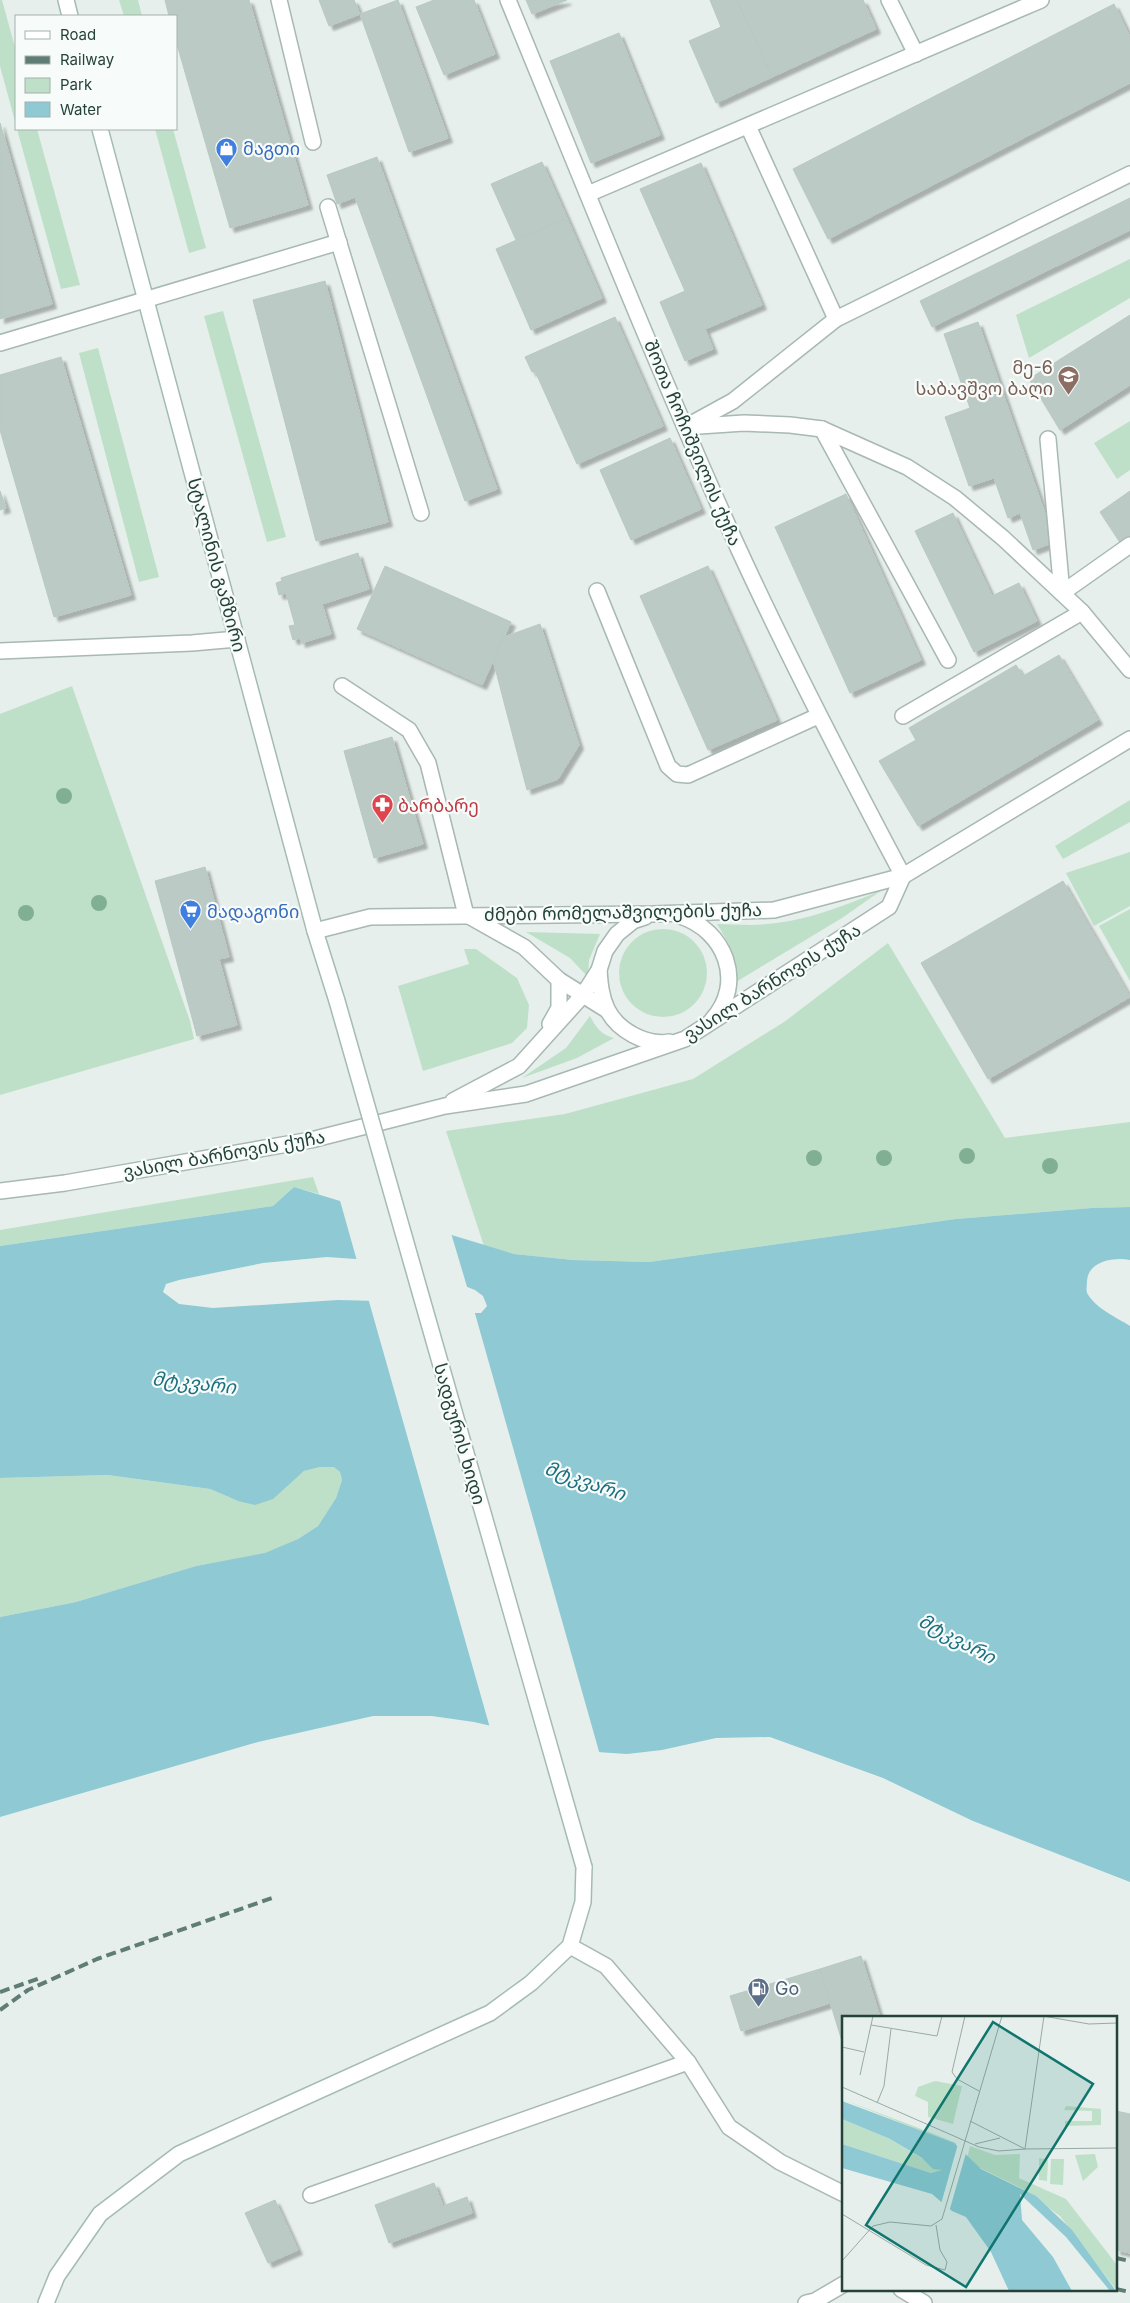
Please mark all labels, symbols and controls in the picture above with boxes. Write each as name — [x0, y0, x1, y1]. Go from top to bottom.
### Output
legend — [15, 15, 178, 130]
text: Road — [60, 25, 96, 44]
text: Railway — [60, 50, 115, 69]
text: Park — [60, 75, 93, 94]
text: Water — [60, 100, 102, 119]
shop icon: მაგთი — [215, 136, 239, 167]
place label: მაგთი — [243, 138, 300, 160]
street label: შოთა ჩოჩიშვილის ქუჩა — [639, 337, 746, 549]
place label: მე-6 საბავშვო ბაღი — [916, 357, 1053, 400]
school or university icon: მე-6 საბავშვო ბაღი — [1057, 365, 1081, 396]
street label: სტალინის გამზირი — [183, 476, 250, 654]
pharmacy icon: ბარბარე — [370, 793, 394, 824]
place label: ბარბარე — [398, 795, 479, 817]
supermarket icon: მადაგონი — [179, 899, 203, 930]
street label: ძმები რომელაშვილების ქუჩა — [484, 899, 762, 926]
place label: მადაგონი — [207, 901, 299, 923]
street label: ვასილ ბარნოვის ქუჩა — [680, 919, 865, 1046]
street label: ვასილ ბარნოვის ქუჩა — [121, 1126, 327, 1183]
street label: სადგურის ხიდი — [429, 1361, 490, 1507]
water label: მტკვარი — [151, 1367, 238, 1399]
water label: მტკვარი — [542, 1456, 629, 1506]
water label: მტკვარი — [915, 1609, 1000, 1669]
fuel station icon: Go — [747, 1976, 771, 2007]
place label: Go — [775, 1978, 799, 1999]
inset map — [842, 2016, 1118, 2290]

